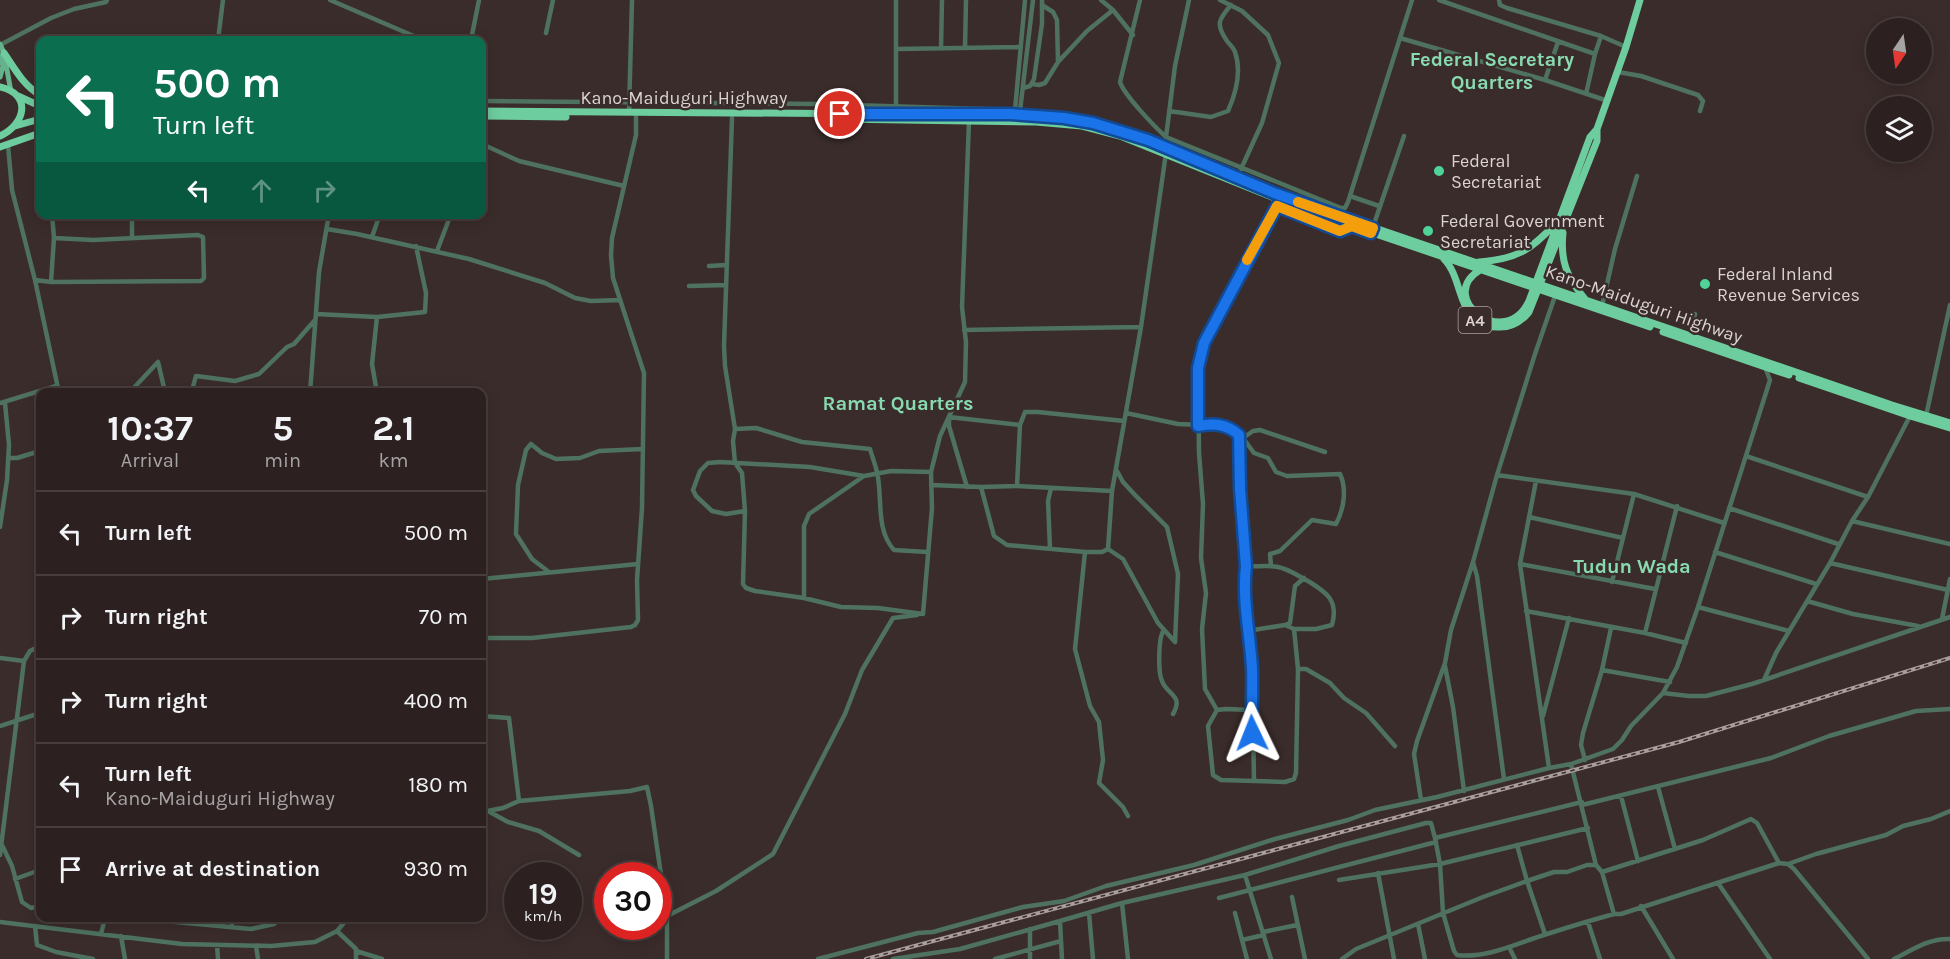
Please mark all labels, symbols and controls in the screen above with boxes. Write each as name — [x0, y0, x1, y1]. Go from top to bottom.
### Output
north arrow — [1866, 18, 1932, 84]
map controls — [1866, 18, 1932, 162]
district label: Federal Secretary Quarters — [1410, 48, 1574, 94]
text: 500 m — [153, 58, 281, 108]
icon: left — [54, 60, 132, 138]
street label: Kano-Maiduguri Highway — [581, 87, 788, 109]
pin — [814, 88, 865, 139]
button: layers — [1866, 96, 1932, 162]
icon: arrive — [823, 97, 856, 130]
text: Turn left — [153, 109, 254, 141]
place label: Federal Secretariat — [1451, 150, 1542, 193]
marker: Federal Secretariat — [1432, 164, 1446, 178]
icon: left — [182, 174, 215, 207]
icon: ahead — [245, 174, 278, 207]
icon: right — [308, 174, 341, 207]
place label: Federal Government Secretariat — [1440, 210, 1605, 253]
marker: Federal Government Secretariat — [1421, 224, 1435, 238]
street label: Kano-Maiduguri Highway — [1543, 260, 1746, 348]
place label: Federal Inland Revenue Services — [1717, 263, 1860, 306]
marker: Federal Inland Revenue Services — [1698, 277, 1712, 291]
road number: A4 — [1458, 307, 1492, 333]
district label: Ramat Quarters — [823, 392, 973, 415]
text: 10:37 — [107, 407, 193, 449]
text: 5 — [272, 407, 293, 449]
text: 2.1 — [372, 407, 415, 449]
text: Arrival — [121, 449, 179, 472]
text: min — [264, 449, 301, 472]
text: km — [378, 449, 408, 472]
icon: left — [54, 517, 87, 550]
text: Turn left — [105, 520, 192, 546]
text: 500 m — [404, 520, 468, 546]
district label: Tudun Wada — [1573, 555, 1691, 578]
icon: right — [54, 601, 87, 634]
text: Turn right — [105, 604, 208, 630]
text: 70 m — [419, 604, 468, 630]
icon: right — [54, 685, 87, 718]
text: Turn right — [105, 688, 208, 714]
text: 400 m — [404, 688, 468, 714]
position arrow — [1220, 701, 1284, 765]
text: Turn left — [105, 761, 192, 787]
icon: left — [54, 769, 87, 802]
text: 180 m — [408, 772, 468, 798]
text: Kano-Maiduguri Highway — [105, 787, 335, 810]
icon: arrive — [54, 853, 87, 886]
text: Arrive at destination — [105, 856, 320, 882]
text: 930 m — [403, 856, 468, 882]
speed limit sign: 30 — [594, 862, 672, 940]
text: 19 — [528, 876, 557, 912]
text: km/h — [524, 907, 562, 925]

